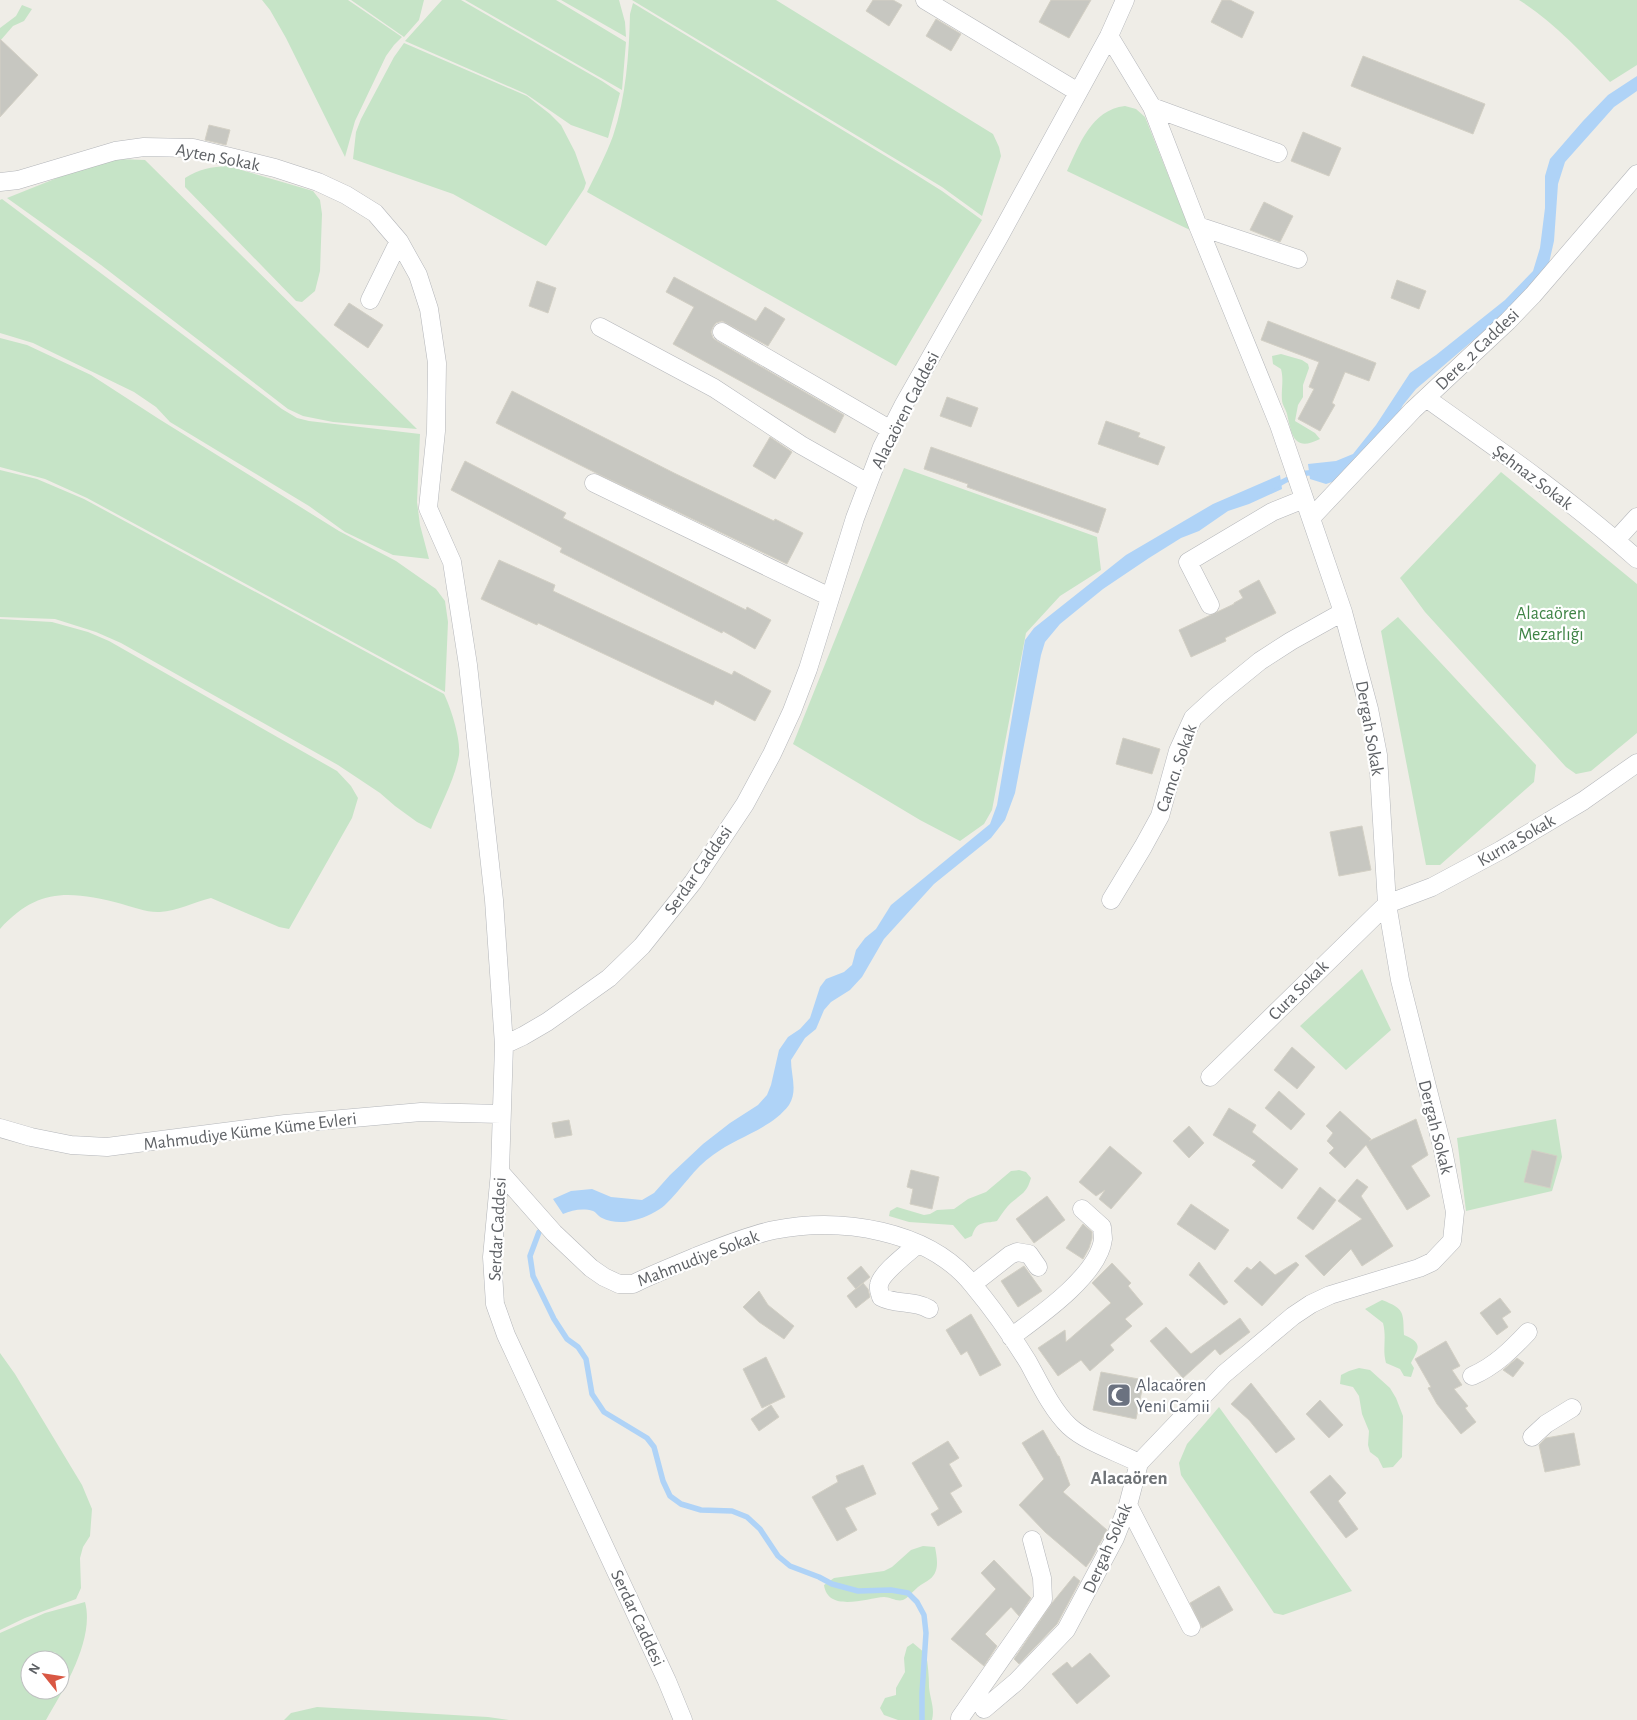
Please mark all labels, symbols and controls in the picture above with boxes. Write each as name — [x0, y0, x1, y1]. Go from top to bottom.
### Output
street label: Ayten Sokak — [174, 141, 262, 175]
street label: Dere_2 Caddesi — [1432, 306, 1523, 394]
street label: Alacaören Caddesi — [869, 349, 943, 472]
street label: Şehnaz Sokak — [1489, 442, 1576, 514]
park label: Alacaören Mezarlığı — [1516, 605, 1586, 644]
street label: Dergah Sokak — [1352, 679, 1386, 778]
street label: Camcı. Sokak — [1154, 721, 1201, 815]
street label: Kurna Sokak — [1475, 811, 1559, 870]
street label: Serdar Caddesi — [662, 823, 736, 918]
street label: Cura Sokak — [1265, 957, 1333, 1024]
street label: Dergah Sokak — [1415, 1078, 1456, 1177]
street label: Mahmudiye Küme Küme Evleri — [143, 1110, 358, 1154]
street label: Serdar Caddesi — [486, 1177, 510, 1281]
street label: Mahmudiye Sokak — [635, 1227, 762, 1290]
place label: Alacaören Yeni Camii — [1136, 1377, 1210, 1416]
mosque icon: Alacaören Yeni Camii — [1106, 1382, 1132, 1408]
district label: Alacaören — [1091, 1469, 1167, 1488]
street label: Dergah Sokak — [1080, 1500, 1136, 1596]
street label: Serdar Caddesi — [607, 1567, 667, 1669]
north arrow — [20, 1650, 70, 1700]
text: N — [26, 1661, 43, 1677]

